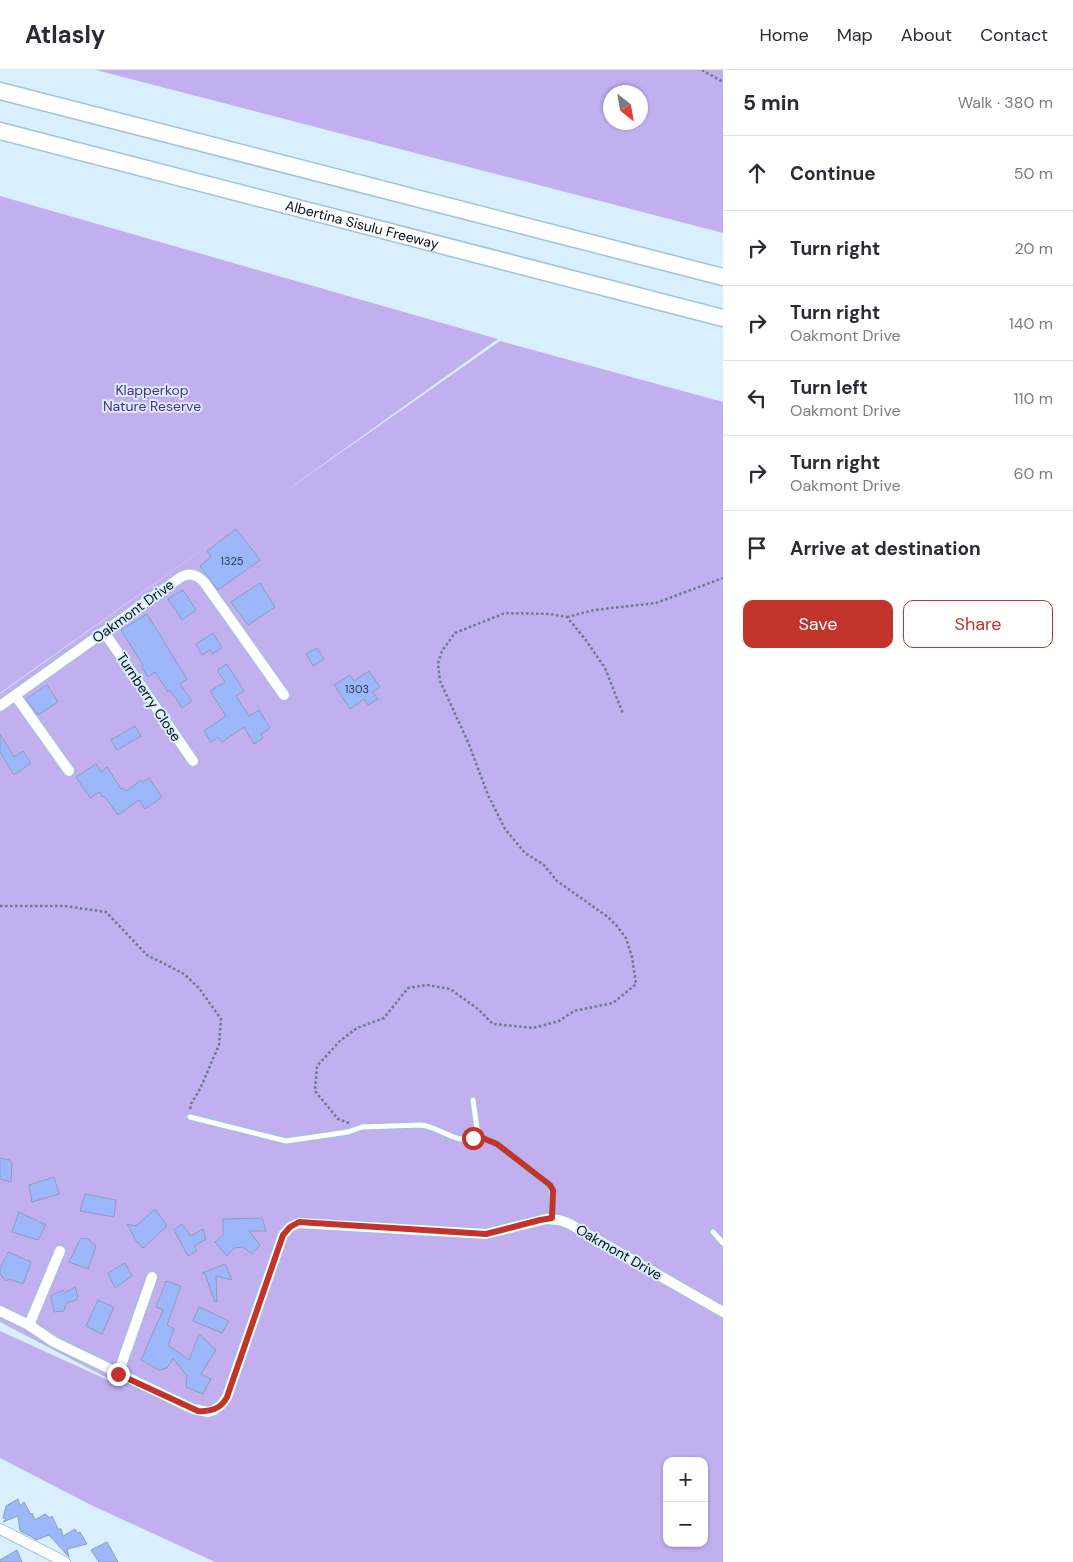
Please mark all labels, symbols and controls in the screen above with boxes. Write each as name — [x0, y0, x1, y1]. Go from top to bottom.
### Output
text: Atlasly — [25, 19, 105, 50]
text: Home — [759, 23, 809, 47]
text: Map — [837, 23, 873, 47]
text: About — [901, 23, 952, 47]
text: Contact — [980, 23, 1048, 47]
north arrow — [603, 85, 648, 130]
text: 5 min — [743, 89, 799, 117]
text: Walk · 380 m — [958, 92, 1053, 113]
icon: ahead — [743, 159, 771, 187]
text: Continue — [790, 161, 876, 186]
text: 50 m — [1014, 163, 1053, 184]
street label: Albertina Sisulu Freeway — [283, 196, 441, 253]
icon: right — [743, 234, 771, 262]
text: Turn right — [790, 236, 880, 261]
text: 20 m — [1014, 238, 1053, 259]
text: Turn right — [790, 300, 880, 325]
icon: right — [743, 309, 771, 337]
text: 140 m — [1009, 313, 1053, 334]
text: Oakmont Drive — [790, 325, 901, 346]
text: Turn left — [790, 375, 868, 400]
park label: Klapperkop Nature Reserve — [103, 381, 201, 415]
icon: left — [743, 384, 771, 412]
text: 110 m — [1014, 388, 1053, 409]
text: Oakmont Drive — [790, 400, 901, 421]
text: Turn right — [790, 450, 880, 475]
icon: right — [743, 459, 771, 487]
text: 60 m — [1013, 463, 1053, 484]
text: Oakmont Drive — [790, 475, 901, 496]
icon: arrive — [743, 534, 771, 562]
text: Arrive at destination — [790, 536, 981, 561]
house number: 1325 — [221, 554, 244, 568]
street label: Oakmont Drive — [89, 575, 177, 647]
button: Save — [743, 600, 893, 648]
button: Share — [903, 600, 1053, 648]
street label: Turnberry Close — [113, 649, 185, 745]
house number: 1303 — [345, 682, 369, 696]
route start — [462, 1127, 485, 1150]
street label: Oakmont Drive — [573, 1220, 665, 1284]
route end — [107, 1363, 130, 1386]
map controls — [663, 1457, 708, 1547]
button: + — [663, 1457, 708, 1502]
button: − — [663, 1502, 708, 1547]

